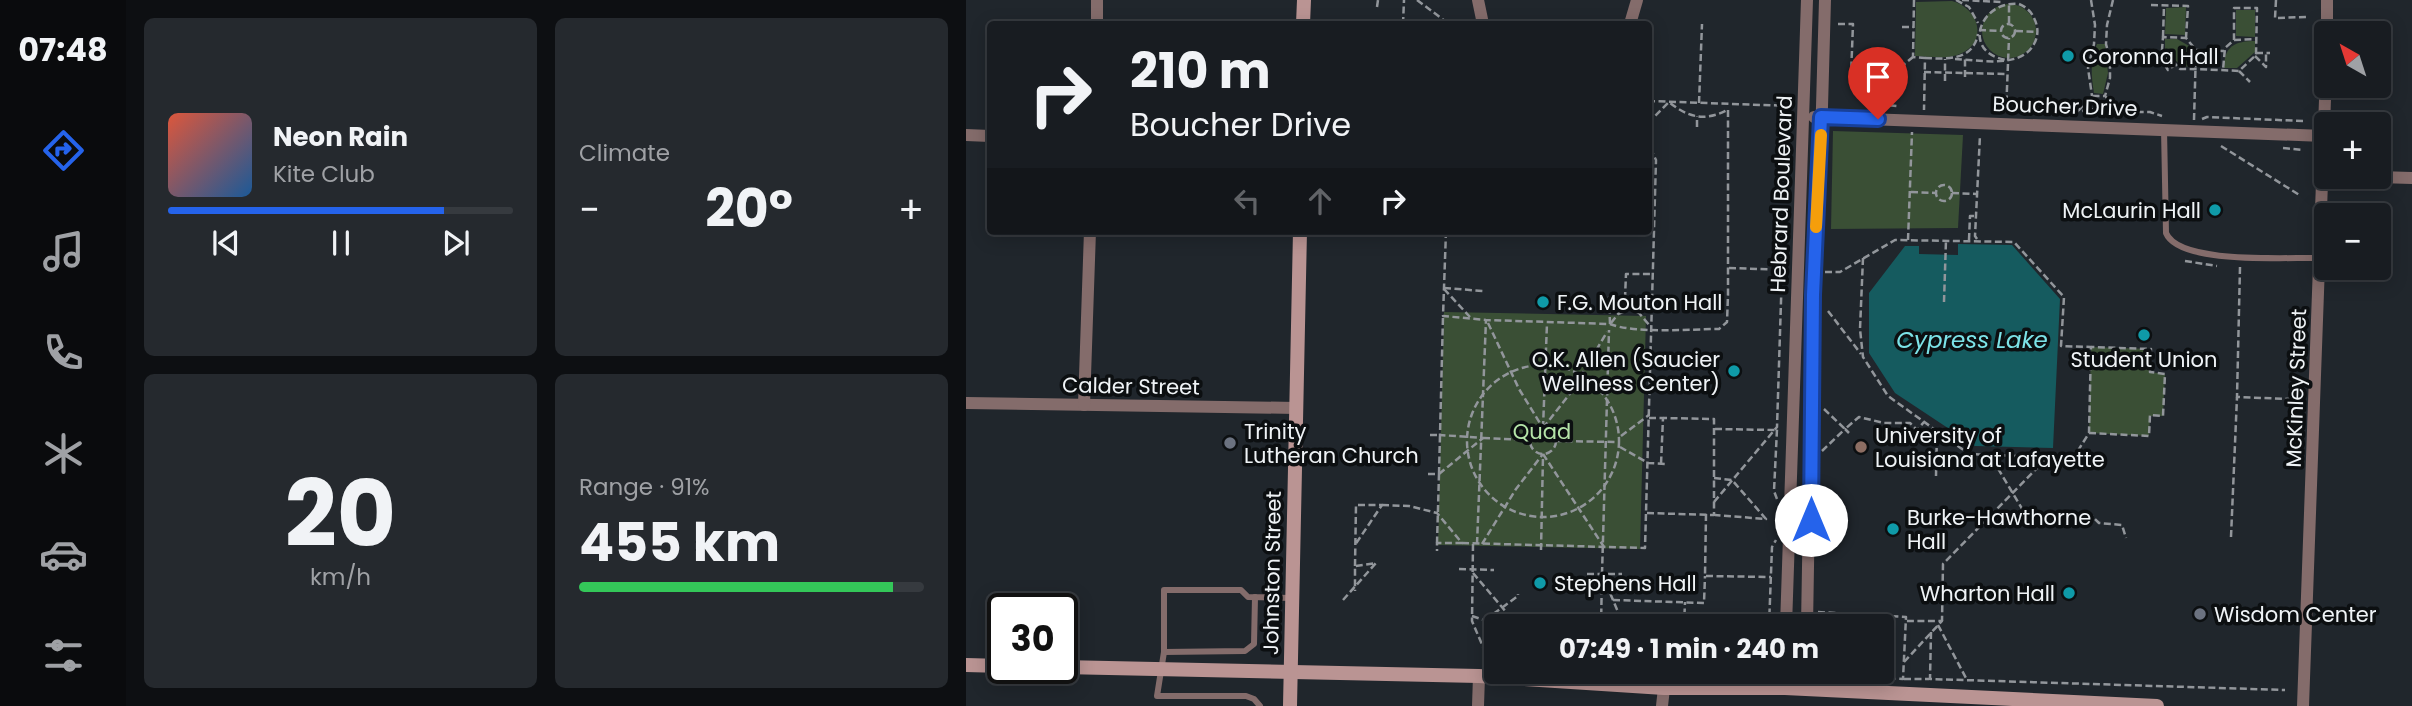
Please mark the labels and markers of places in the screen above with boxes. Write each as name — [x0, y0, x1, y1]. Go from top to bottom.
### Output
place label: Coronna Hall — [2082, 42, 2219, 71]
pin — [1848, 47, 1908, 119]
marker: Coronna Hall — [2060, 48, 2076, 64]
place label: McLaurin Hall — [2062, 196, 2201, 225]
marker: McLaurin Hall — [2207, 202, 2223, 218]
place label: F.G. Mouton Hall — [1557, 288, 1723, 317]
marker: F.G. Mouton Hall — [1535, 294, 1551, 310]
marker: Student Union — [2136, 327, 2152, 343]
place label: O.K. Allen (Saucier Wellness Center) — [1532, 345, 1720, 398]
place label: Student Union — [2071, 345, 2217, 374]
marker: O.K. Allen (Saucier Wellness Center) — [1726, 363, 1742, 379]
place label: Trinity Lutheran Church — [1244, 417, 1419, 470]
place label: University of Louisiana at Lafayette — [1875, 421, 2105, 474]
marker: Trinity Lutheran Church — [1222, 435, 1238, 451]
marker: University of Louisiana at Lafayette — [1853, 439, 1869, 455]
place label: Burke-Hawthorne Hall — [1907, 503, 2091, 556]
marker: Burke-Hawthorne Hall — [1885, 521, 1901, 537]
place label: Stephens Hall — [1554, 569, 1697, 598]
marker: Stephens Hall — [1532, 575, 1548, 591]
place label: Wharton Hall — [1920, 579, 2055, 608]
marker: Wharton Hall — [2061, 585, 2077, 601]
place label: Wisdom Center — [2214, 600, 2377, 629]
marker: Wisdom Center — [2192, 606, 2208, 622]

